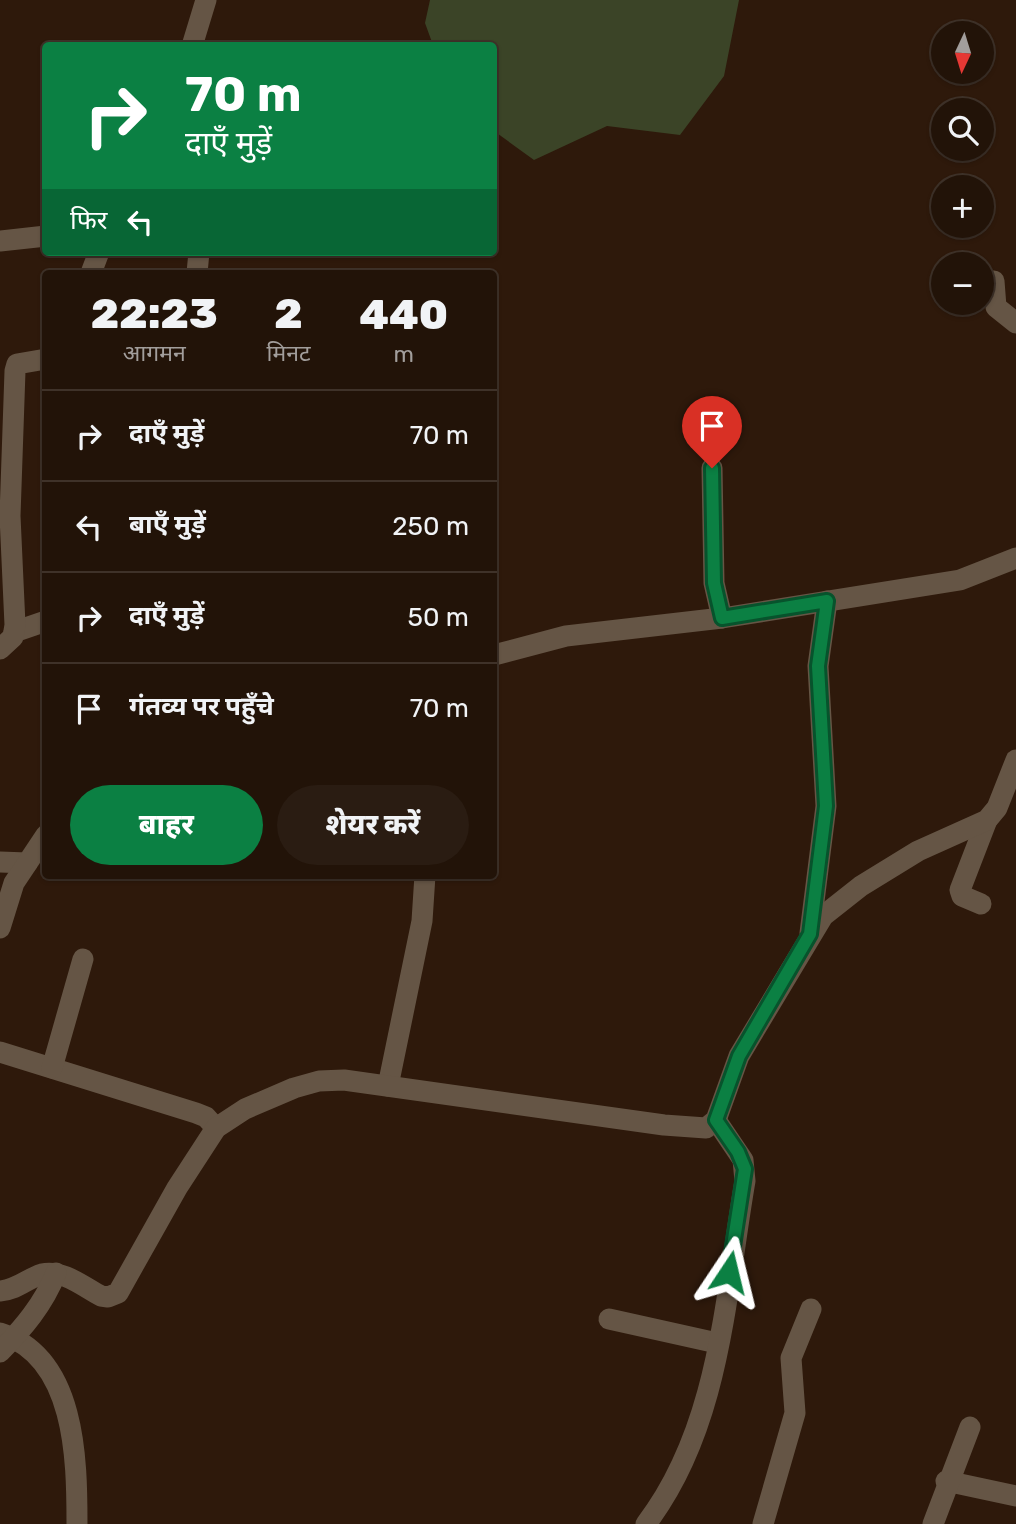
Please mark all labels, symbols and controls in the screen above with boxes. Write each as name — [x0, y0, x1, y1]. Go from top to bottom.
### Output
north arrow — [931, 21, 994, 84]
map controls — [931, 21, 994, 315]
text: 70 m — [185, 65, 302, 123]
icon: right — [70, 70, 161, 161]
button: search — [931, 98, 994, 161]
text: दाएँ मुड़ें — [185, 124, 272, 162]
button: + — [931, 175, 994, 238]
icon: left — [121, 203, 159, 241]
text: फिर — [70, 205, 107, 236]
button: − — [931, 252, 994, 315]
text: 22:23 — [91, 289, 218, 339]
text: 2 — [274, 289, 303, 339]
text: 440 — [359, 290, 448, 340]
text: आगमन — [123, 339, 186, 367]
text: मिनट — [266, 339, 311, 367]
text: m — [394, 340, 414, 368]
pin — [682, 396, 742, 468]
icon: arrive — [693, 407, 731, 445]
icon: right — [70, 417, 108, 455]
text: दाएँ मुड़ें — [129, 418, 204, 449]
text: 70 m — [410, 420, 469, 451]
icon: left — [70, 508, 108, 546]
text: बाएँ मुड़ें — [129, 509, 206, 540]
text: 250 m — [392, 511, 469, 542]
icon: right — [70, 599, 108, 637]
text: दाएँ मुड़ें — [129, 600, 204, 631]
text: 50 m — [408, 602, 469, 633]
icon: arrive — [70, 690, 108, 728]
text: गंतव्य पर पहुँचे — [129, 691, 274, 722]
text: 70 m — [410, 693, 469, 724]
button: बाहर — [70, 785, 263, 865]
button: शेयर करें — [277, 785, 469, 865]
position arrow — [692, 1235, 766, 1309]

